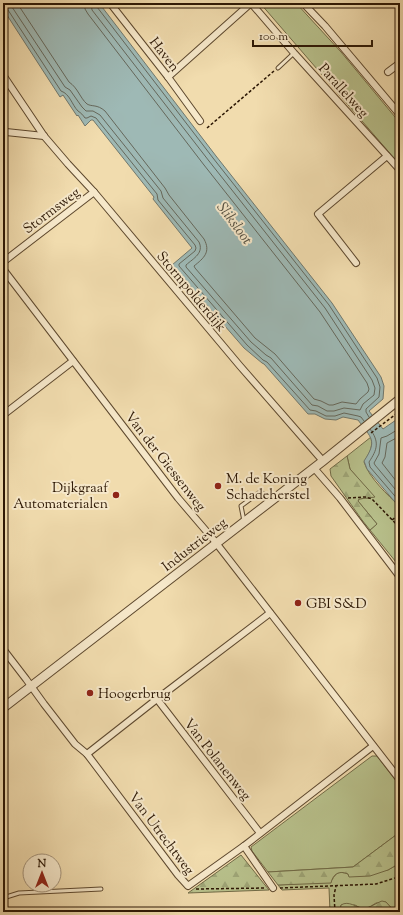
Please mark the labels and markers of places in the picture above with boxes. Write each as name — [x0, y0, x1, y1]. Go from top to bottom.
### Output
place label: M. de Koning Schadeherstel — [226, 470, 310, 506]
place label: Dijkgraaf Automaterialen — [13, 479, 109, 515]
marker: M. de Koning Schadeherstel — [213, 481, 223, 491]
marker: Dijkgraaf Automaterialen — [111, 490, 121, 500]
place label: GBI S&D — [306, 595, 367, 615]
marker: GBI S&D — [293, 598, 303, 608]
place label: Hoogerbrug — [98, 685, 171, 705]
marker: Hoogerbrug — [85, 688, 95, 698]

